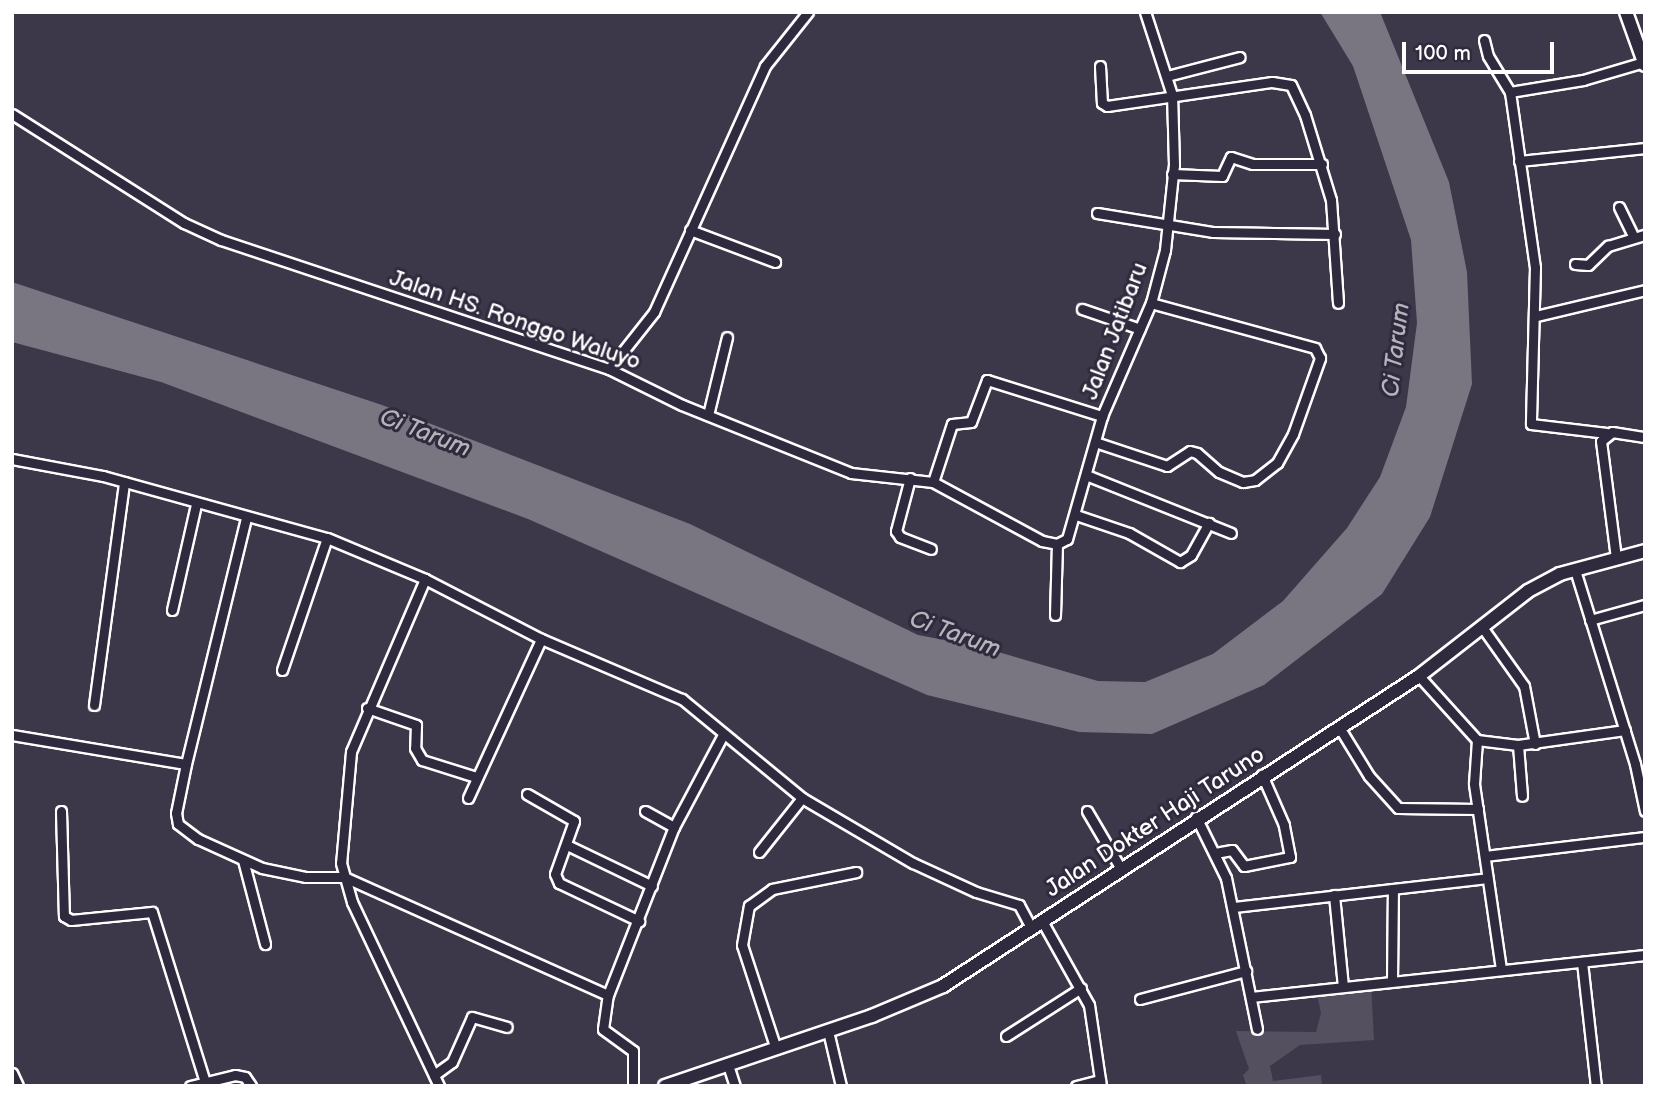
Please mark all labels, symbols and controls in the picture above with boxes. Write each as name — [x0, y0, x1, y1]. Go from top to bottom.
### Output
scale bar — [1405, 28, 1557, 72]
text: 100 m — [1415, 41, 1471, 66]
street label: Jalan Jatibaru — [1076, 258, 1154, 404]
street label: Jalan HS. Ronggo Waluyo — [385, 264, 645, 376]
water label: Ci Tarum — [1376, 301, 1416, 399]
water label: Ci Tarum — [375, 402, 475, 464]
water label: Ci Tarum — [905, 604, 1005, 664]
street label: Jalan Dokter Haji Taruno — [1040, 741, 1270, 903]

